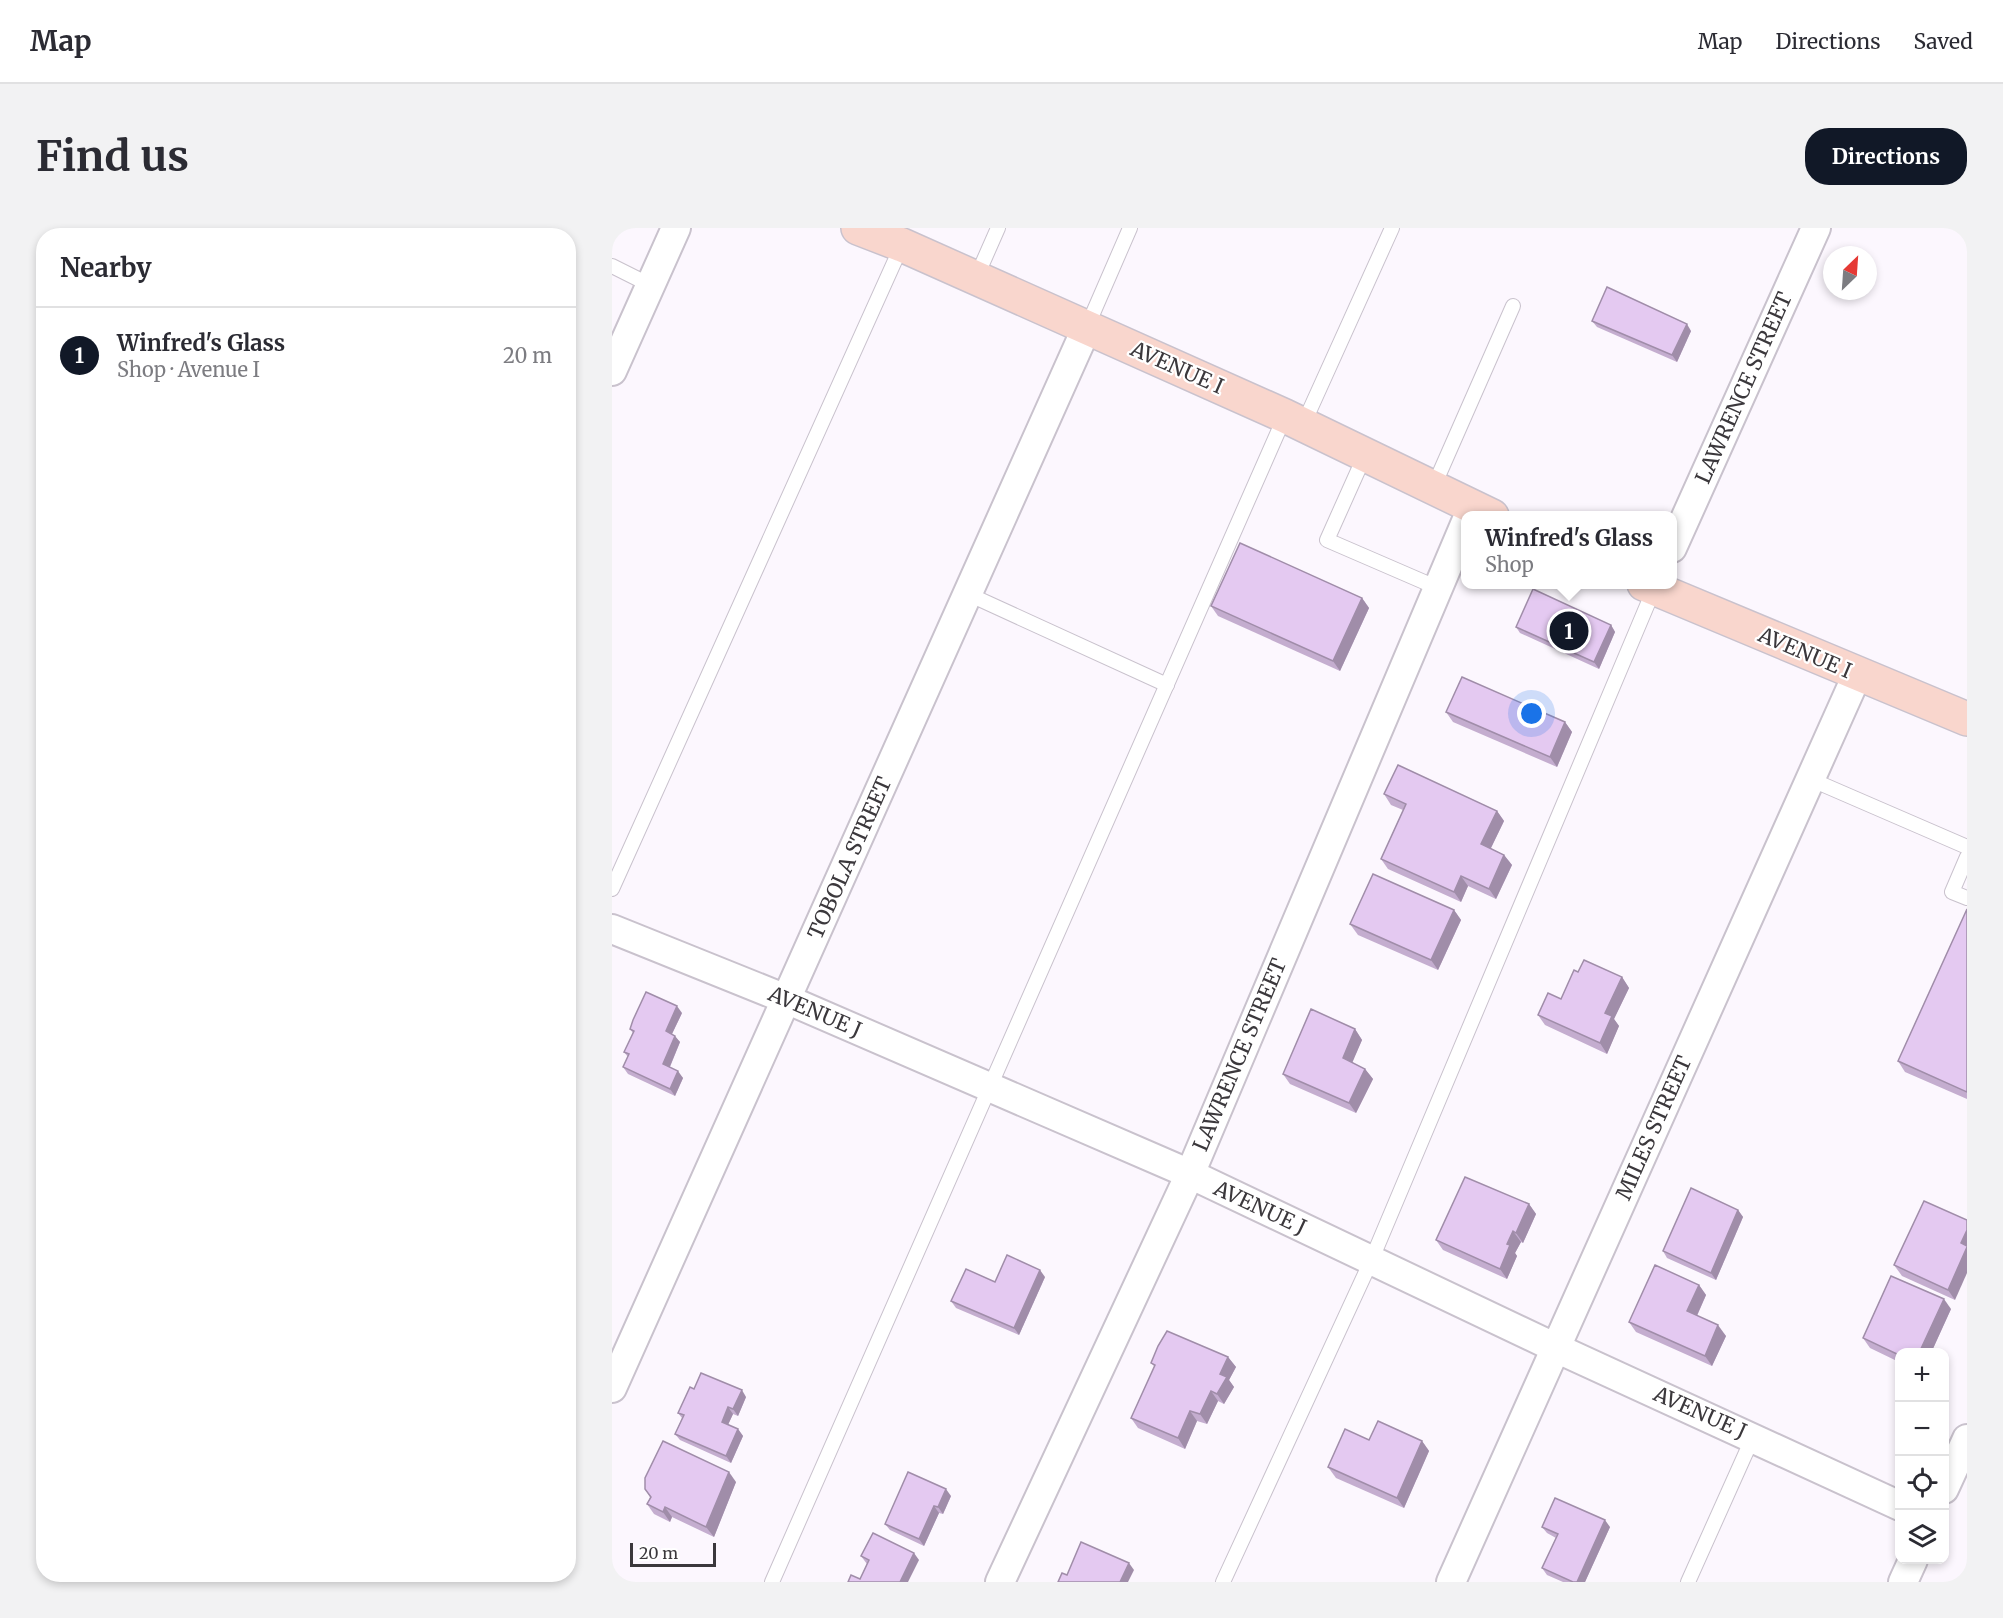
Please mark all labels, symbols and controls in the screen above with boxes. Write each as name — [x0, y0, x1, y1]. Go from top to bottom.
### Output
text: Map — [30, 23, 92, 59]
text: Map — [1698, 28, 1742, 55]
text: Directions — [1775, 28, 1880, 55]
text: Saved — [1913, 28, 1973, 55]
button: Directions — [1805, 128, 1967, 185]
text: Find us — [36, 130, 189, 182]
north arrow — [1823, 246, 1877, 300]
text: Nearby — [60, 251, 152, 284]
street label: LAWRENCE STREET — [1689, 288, 1798, 488]
text: Winfred's Glass — [117, 329, 285, 357]
street label: AVENUE I — [1126, 335, 1228, 400]
text: 1 — [75, 343, 84, 368]
text: 20 m — [503, 343, 552, 368]
text: Shop · Avenue I — [117, 357, 260, 382]
popup — [1461, 511, 1677, 589]
text: Winfred's Glass — [1485, 524, 1653, 552]
text: Shop — [1485, 552, 1534, 577]
pin: 1 — [1550, 608, 1588, 654]
street label: AVENUE I — [1754, 620, 1856, 684]
your location — [1517, 699, 1546, 728]
street label: TOBOLA STREET — [802, 772, 898, 943]
street label: LAWRENCE STREET — [1187, 954, 1292, 1155]
street label: AVENUE J — [764, 979, 866, 1043]
street label: MILES STREET — [1610, 1051, 1698, 1204]
street label: AVENUE J — [1209, 1174, 1311, 1241]
map controls — [1895, 1348, 1949, 1564]
button: + — [1895, 1348, 1949, 1402]
street label: AVENUE J — [1649, 1380, 1751, 1445]
button: − — [1895, 1402, 1949, 1456]
button: locate — [1895, 1456, 1949, 1510]
button: layers — [1895, 1510, 1949, 1564]
scale bar — [630, 1540, 716, 1568]
text: 20 m — [639, 1543, 678, 1563]

